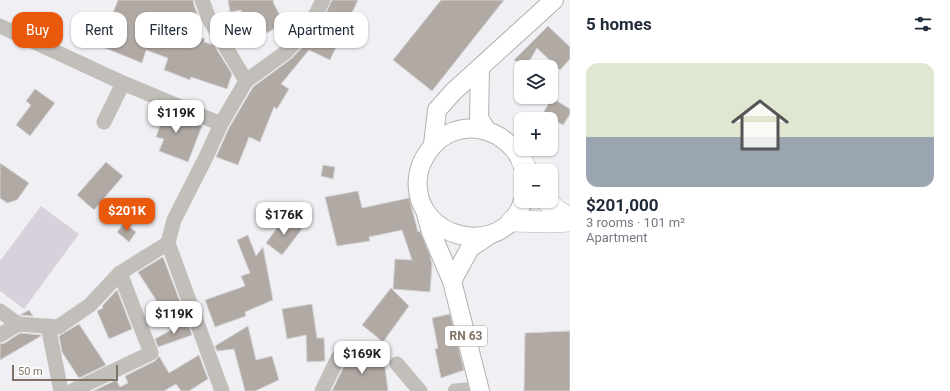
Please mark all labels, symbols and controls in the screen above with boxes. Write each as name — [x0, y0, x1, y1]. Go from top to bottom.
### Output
chip: Buy — [12, 12, 63, 48]
chip: Rent — [71, 12, 127, 48]
chip: Filters — [135, 12, 202, 48]
chip: New — [210, 12, 266, 48]
chip: Apartment — [274, 12, 368, 48]
icon: filters — [912, 13, 934, 35]
text: 5 homes — [586, 14, 652, 34]
map controls — [514, 60, 558, 208]
button: layers — [514, 60, 558, 104]
icon: home — [724, 89, 796, 161]
pin: $119K — [148, 100, 204, 134]
text: $119K — [157, 105, 195, 120]
button: + — [514, 112, 558, 156]
button: − — [514, 164, 558, 208]
text: $201,000 — [586, 195, 658, 215]
pin: $201K — [99, 198, 155, 232]
pin: $176K — [256, 202, 312, 236]
text: $201K — [108, 203, 146, 218]
text: $176K — [265, 207, 303, 222]
text: 3 rooms · 101 m² — [586, 215, 685, 230]
text: Apartment — [586, 230, 648, 245]
pin: $119K — [146, 301, 202, 335]
text: $119K — [155, 306, 193, 321]
road number: RN 63 — [445, 326, 487, 346]
pin: $169K — [334, 341, 390, 375]
text: $169K — [343, 346, 381, 361]
scale bar — [12, 363, 118, 382]
text: 50 m — [18, 365, 43, 378]

